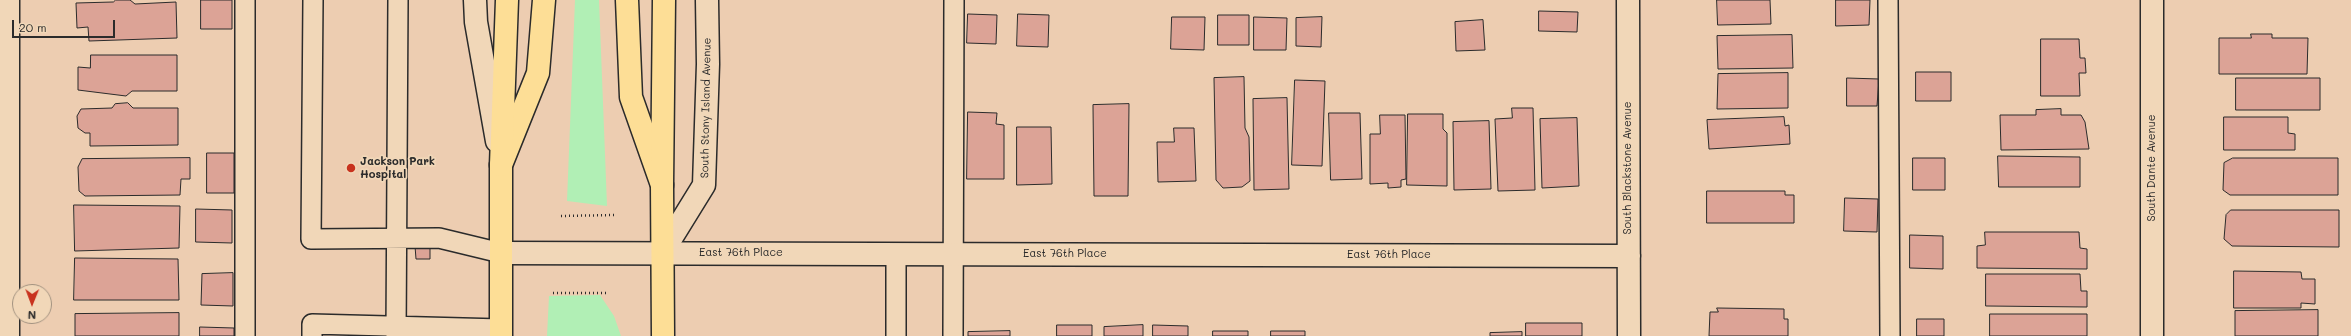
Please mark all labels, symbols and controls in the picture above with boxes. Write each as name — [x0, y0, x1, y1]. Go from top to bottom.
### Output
scale bar — [14, 12, 117, 38]
text: 20 m — [19, 19, 47, 35]
street label: South Stony Island Avenue — [698, 38, 714, 178]
street label: South Blackstone Avenue — [1621, 101, 1635, 235]
street label: South Dante Avenue — [2145, 114, 2159, 222]
place label: Jackson Park Hospital — [360, 155, 435, 181]
marker: Jackson Park Hospital — [345, 162, 357, 174]
street label: East 76th Place — [699, 246, 783, 260]
street label: East 76th Place — [1023, 247, 1107, 261]
street label: East 76th Place — [1347, 248, 1431, 262]
north arrow — [12, 284, 52, 324]
text: N — [27, 308, 36, 323]

